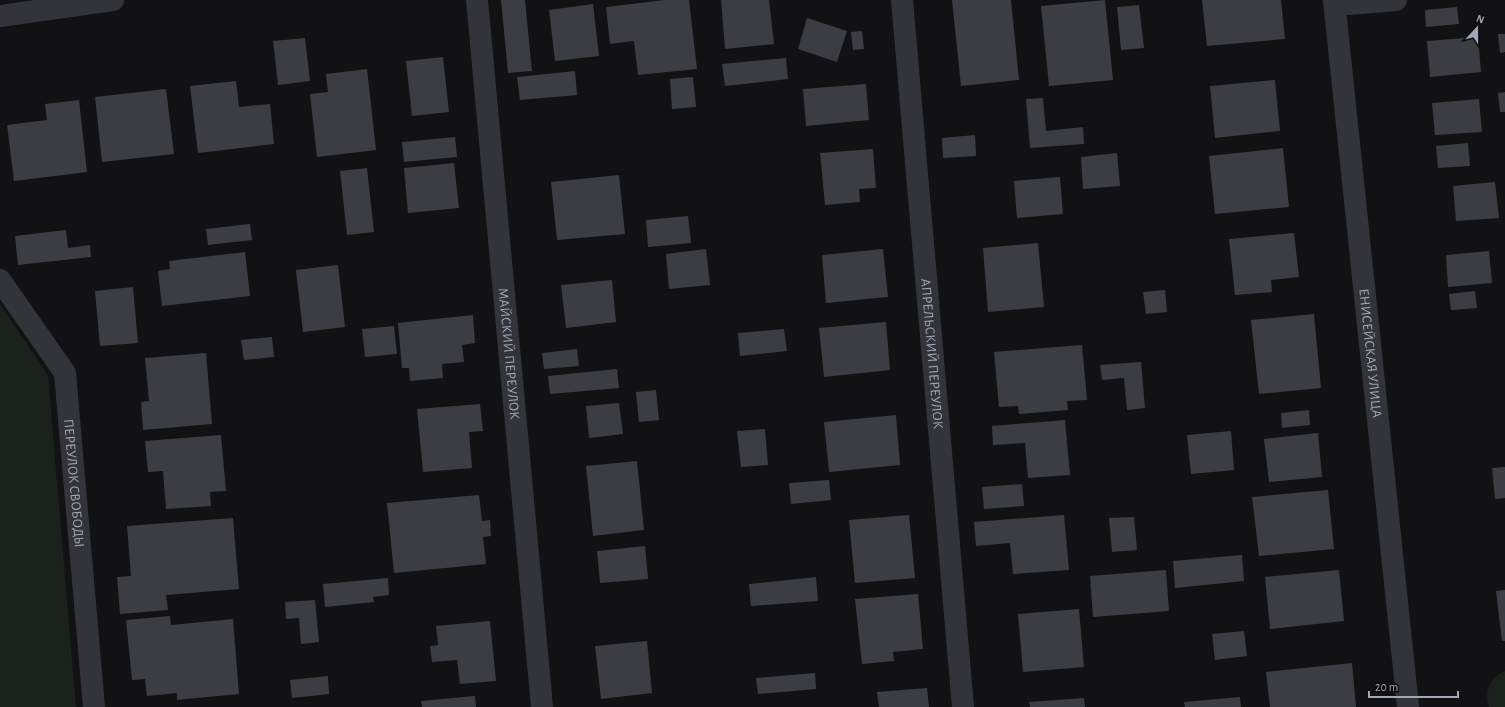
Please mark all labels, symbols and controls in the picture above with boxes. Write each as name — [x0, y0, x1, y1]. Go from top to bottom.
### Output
north arrow — [1457, 8, 1497, 48]
text: N — [1475, 13, 1486, 26]
street label: АПРЕЛЬСКИЙ ПЕРЕУЛОК — [918, 278, 945, 430]
street label: МАЙСКИЙ ПЕРЕУЛОК — [495, 287, 522, 420]
street label: ЕНИСЕЙСКАЯ УЛИЦА — [1356, 288, 1384, 419]
street label: ПЕРЕУЛОК СВОБОДЫ — [61, 418, 86, 548]
scale bar — [1369, 673, 1458, 699]
text: 20 m — [1375, 681, 1398, 693]

